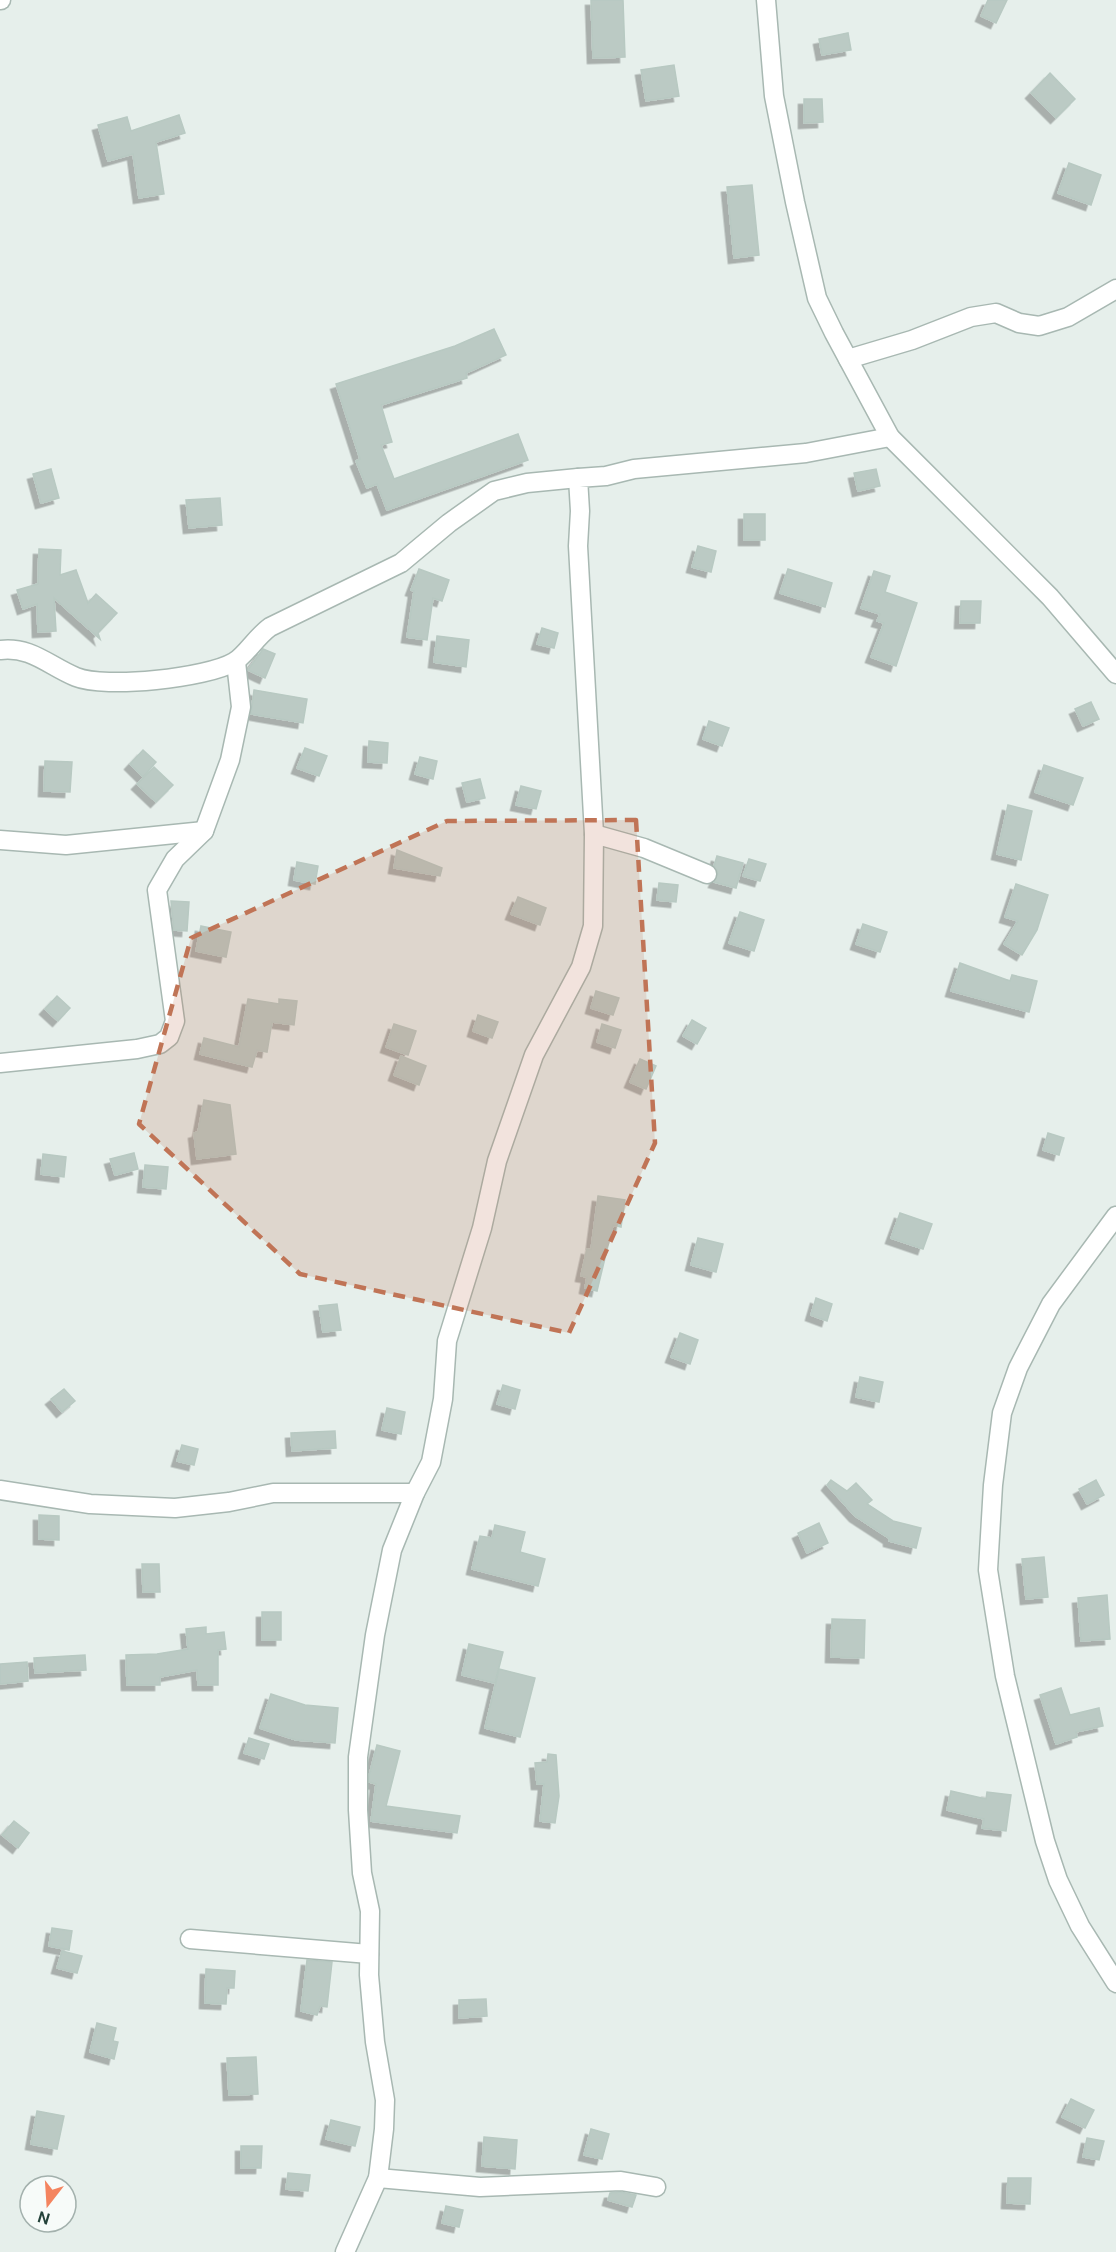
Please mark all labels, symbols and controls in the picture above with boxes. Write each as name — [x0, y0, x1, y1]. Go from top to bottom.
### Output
north arrow — [18, 2174, 78, 2234]
text: N — [35, 2206, 52, 2230]

